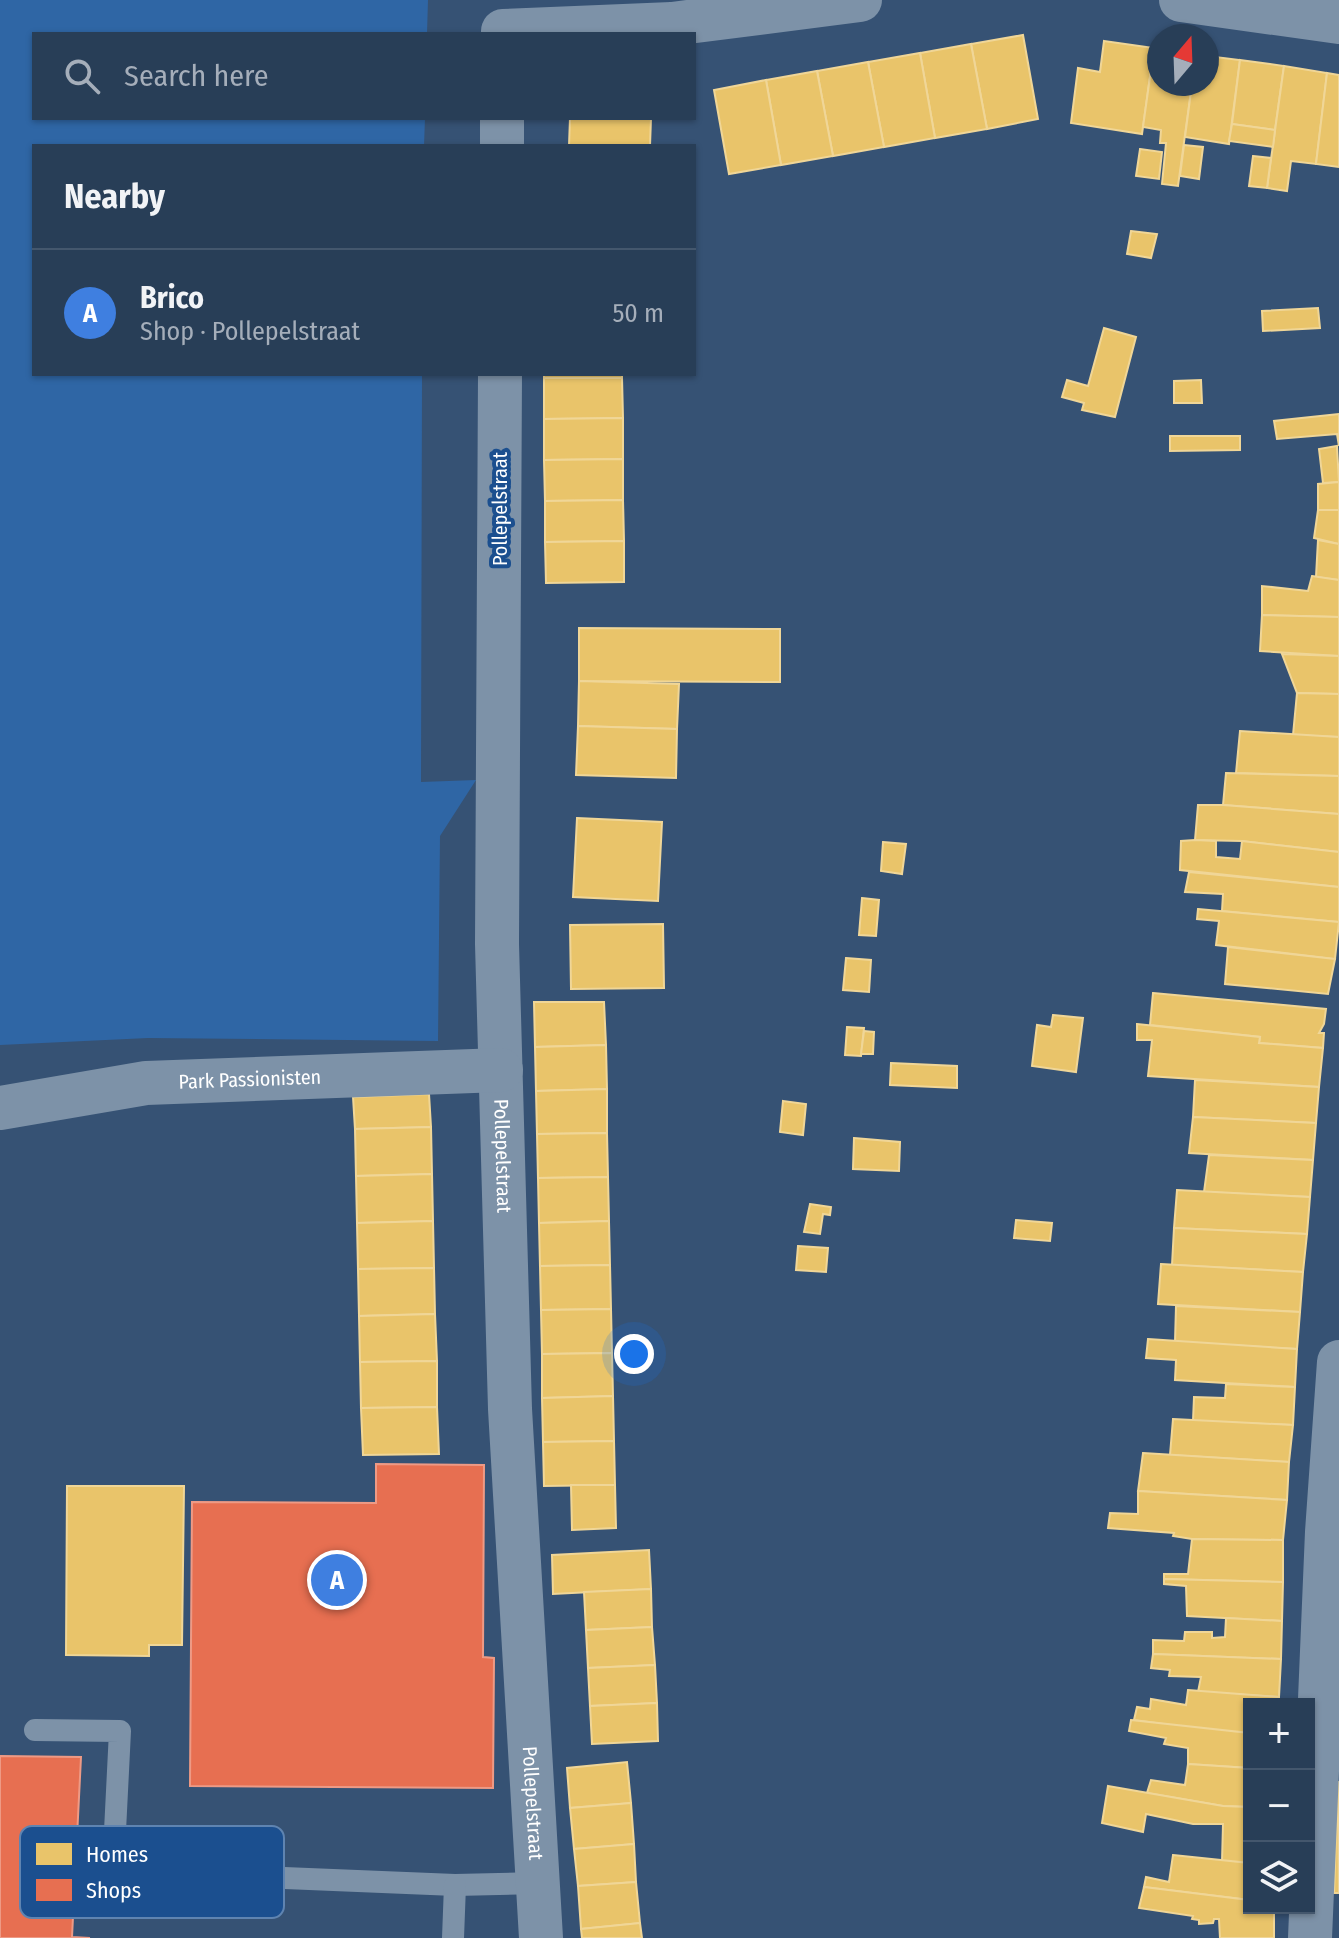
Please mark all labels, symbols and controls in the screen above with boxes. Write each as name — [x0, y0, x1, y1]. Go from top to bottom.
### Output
north arrow — [1147, 24, 1219, 96]
search box — [32, 32, 696, 120]
icon: search — [60, 54, 104, 98]
text: Search here — [124, 58, 269, 94]
text: Nearby — [64, 176, 165, 217]
text: Brico — [140, 280, 204, 316]
text: A — [83, 298, 97, 329]
text: 50 m — [612, 298, 664, 329]
text: Shop · Pollepelstraat — [140, 316, 360, 347]
street label: Pollepelstraat — [488, 452, 512, 566]
street label: Park Passionisten — [178, 1065, 322, 1094]
street label: Pollepelstraat — [489, 1099, 517, 1214]
your location — [614, 1334, 654, 1374]
pin: A — [311, 1550, 363, 1610]
map controls — [1243, 1698, 1315, 1914]
button: + — [1243, 1698, 1315, 1770]
street label: Pollepelstraat — [518, 1745, 548, 1861]
button: − — [1243, 1770, 1315, 1842]
legend — [20, 1826, 284, 1918]
text: Homes — [86, 1841, 148, 1868]
button: layers — [1243, 1842, 1315, 1914]
text: Shops — [86, 1877, 141, 1904]

